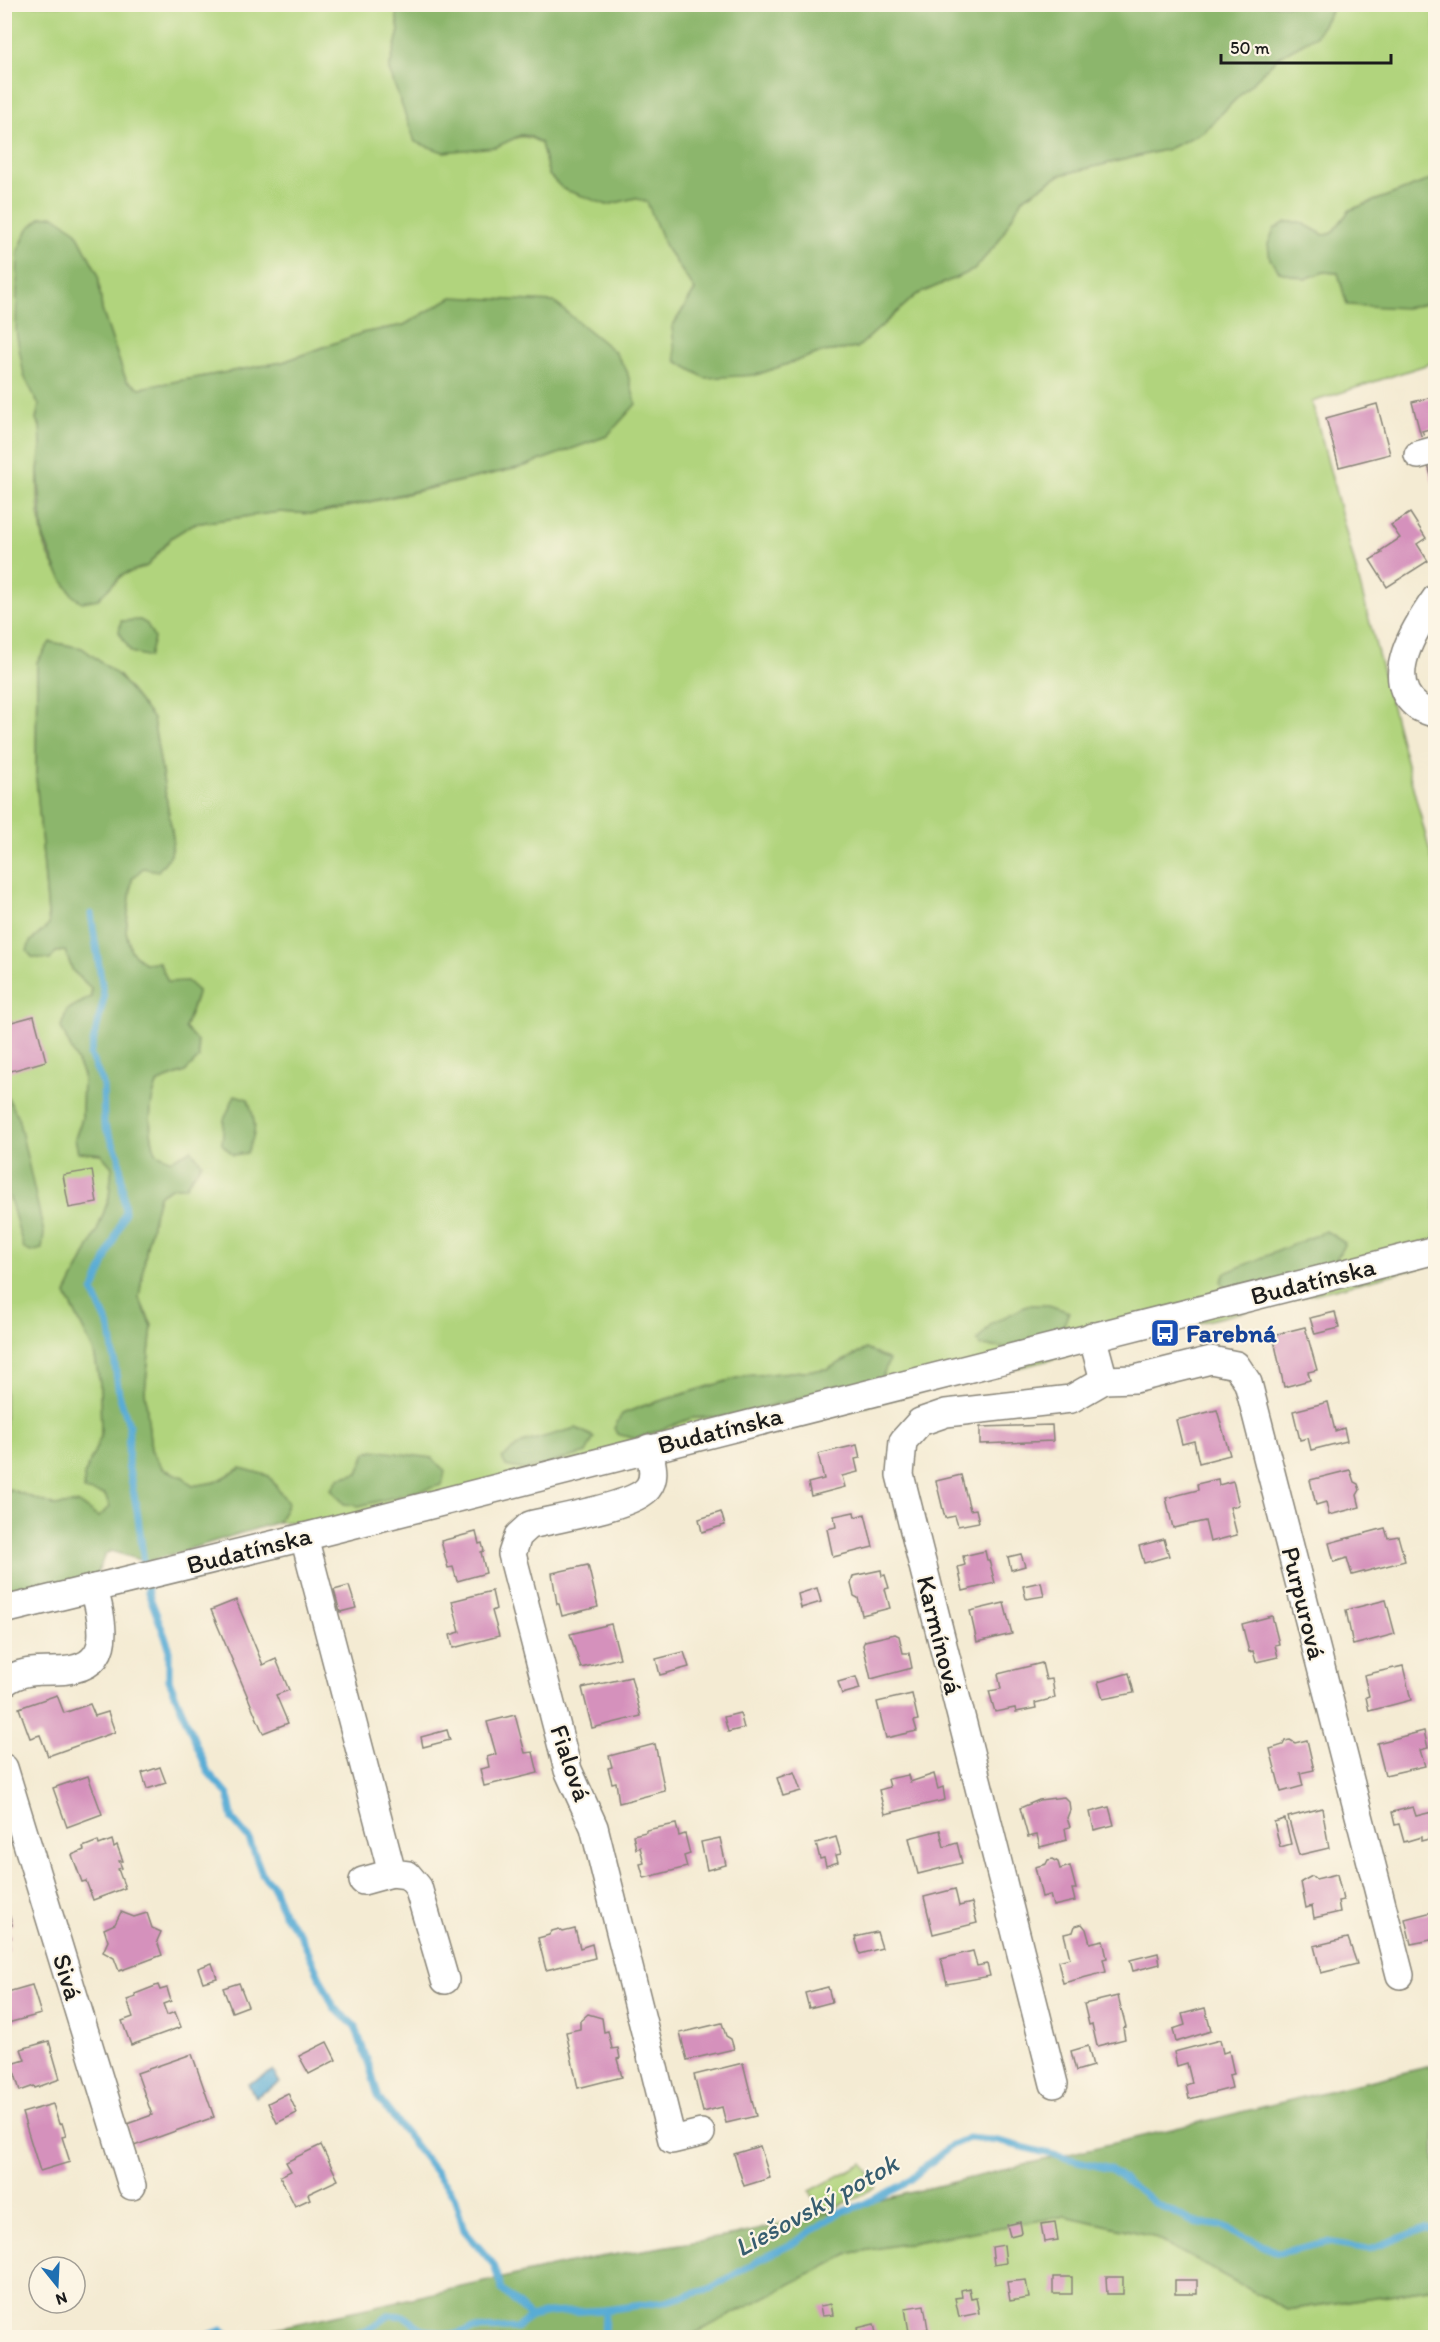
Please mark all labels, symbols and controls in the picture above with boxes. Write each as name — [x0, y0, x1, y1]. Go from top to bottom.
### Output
scale bar — [1221, 27, 1390, 65]
text: 50 m — [1230, 37, 1270, 59]
street label: Budatínska — [1247, 1250, 1379, 1312]
bus stop icon: Farebná — [1149, 1317, 1181, 1349]
place label: Farebná — [1186, 1317, 1277, 1349]
street label: Budatínska — [654, 1399, 786, 1461]
street label: Budatínska — [183, 1519, 315, 1581]
street label: Purpurová — [1274, 1543, 1334, 1663]
street label: Karmínová — [910, 1572, 970, 1698]
street label: Fialová — [543, 1720, 599, 1806]
street label: Sivá — [46, 1950, 90, 2004]
water label: Liešovský potok — [728, 2145, 905, 2264]
north arrow — [27, 2255, 87, 2315]
text: N — [53, 2288, 70, 2309]

